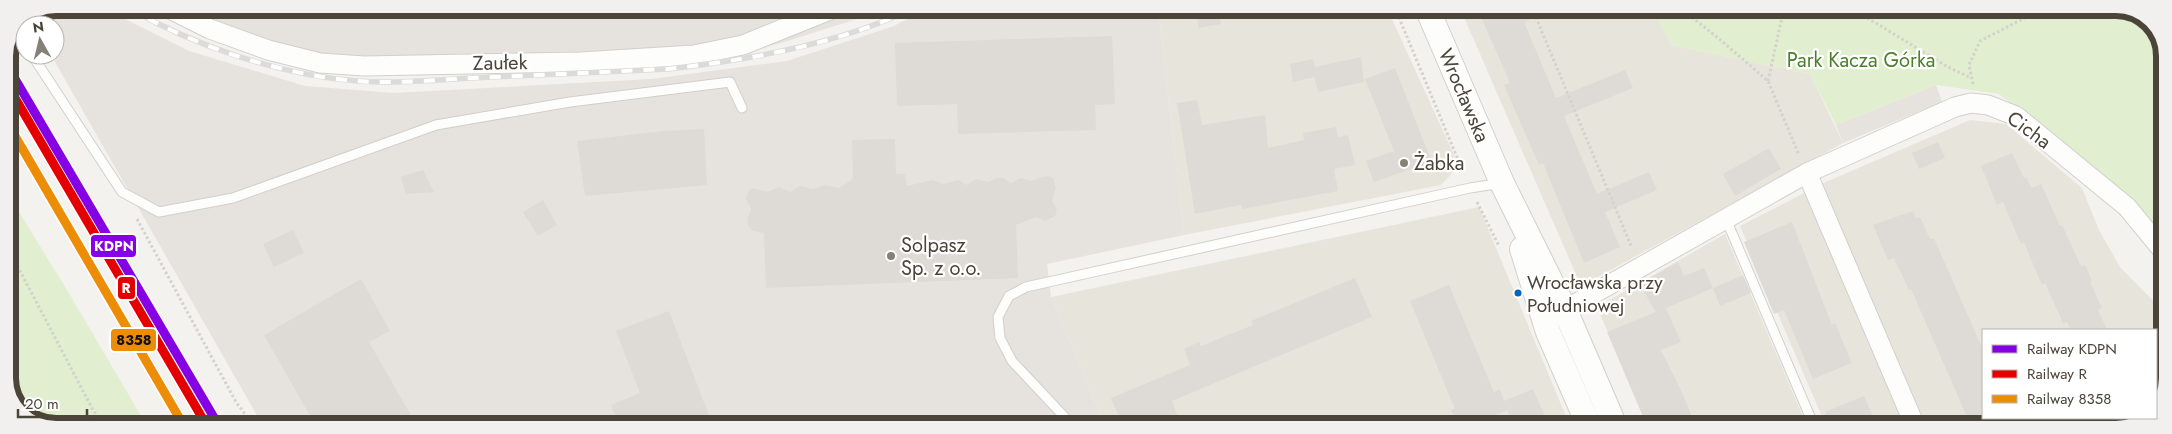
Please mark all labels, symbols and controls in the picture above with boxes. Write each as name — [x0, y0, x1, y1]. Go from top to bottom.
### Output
north arrow — [15, 15, 65, 65]
text: N — [31, 16, 45, 38]
street label: Wrocławska — [1431, 44, 1497, 147]
park label: Park Kacza Górka — [1787, 46, 1935, 75]
street label: Zaułek — [472, 48, 528, 78]
street label: Cicha — [2001, 104, 2057, 156]
place label: Żabka — [1414, 149, 1464, 178]
marker: Żabka — [1398, 157, 1410, 169]
place label: Solpasz Sp. z o.o. — [901, 231, 981, 283]
line badge: KDPN — [90, 234, 137, 258]
text: KDPN — [94, 236, 134, 256]
marker: Solpasz Sp. z o.o. — [885, 250, 897, 262]
place label: Wrocławska przy Południowej — [1527, 269, 1663, 319]
line badge: R — [117, 276, 136, 300]
text: R — [121, 278, 131, 298]
marker: Wrocławska przy Południowej — [1513, 288, 1523, 298]
line badge: 8358 — [110, 328, 157, 352]
legend — [1982, 329, 2157, 419]
text: 8358 — [116, 330, 152, 350]
text: Railway KDPN — [2027, 338, 2117, 360]
text: Railway R — [2027, 363, 2087, 385]
scale bar — [18, 386, 86, 418]
text: Railway 8358 — [2027, 388, 2111, 410]
text: 20 m — [25, 393, 59, 415]

